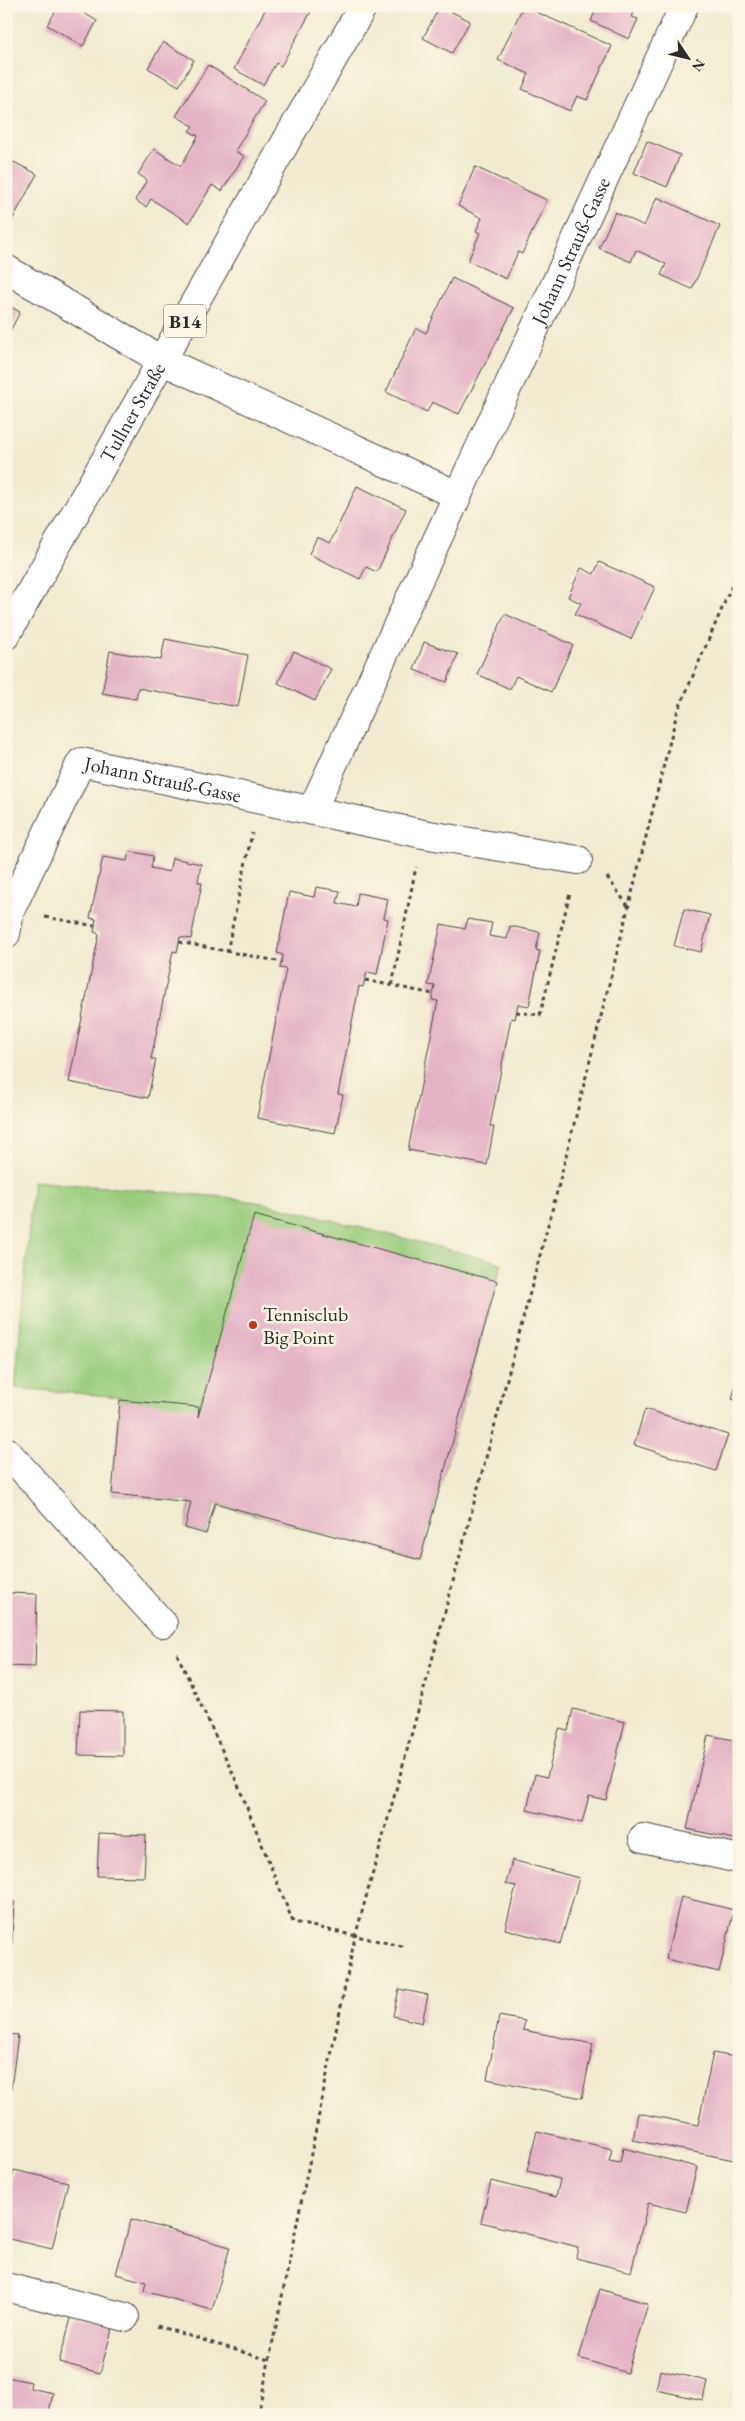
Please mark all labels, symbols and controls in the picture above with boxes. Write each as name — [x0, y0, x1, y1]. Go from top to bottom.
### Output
north arrow — [662, 32, 712, 82]
text: N — [688, 56, 709, 76]
street label: Johann Strauß-Gasse — [525, 173, 616, 331]
road number: B14 — [164, 304, 206, 338]
street label: Tullner Straße — [94, 358, 171, 467]
street label: Johann Strauß-Gasse — [80, 750, 244, 808]
place label: Tennisclub Big Point — [263, 1301, 348, 1350]
marker: Tennisclub Big Point — [247, 1319, 259, 1331]

